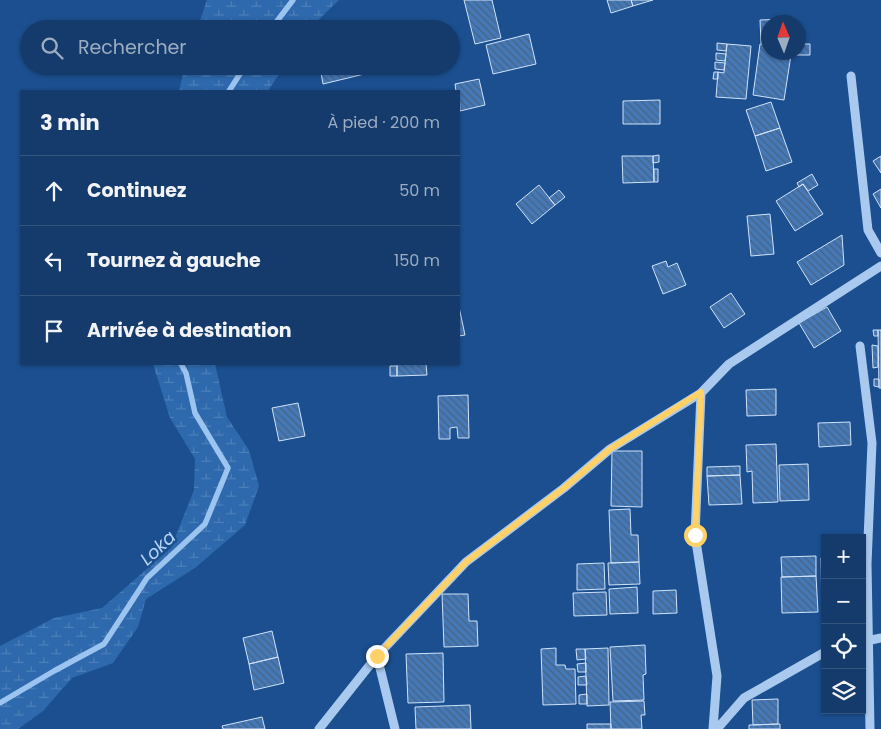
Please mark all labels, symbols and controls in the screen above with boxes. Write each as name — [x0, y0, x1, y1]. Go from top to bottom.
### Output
north arrow — [761, 15, 806, 60]
search box — [20, 20, 460, 75]
icon: search — [38, 34, 66, 62]
text: Rechercher — [78, 34, 186, 61]
text: 3 min — [40, 108, 100, 137]
text: À pied · 200 m — [327, 111, 440, 134]
icon: ahead — [40, 177, 68, 205]
text: Continuez — [87, 177, 186, 204]
text: 50 m — [399, 179, 440, 202]
icon: left — [40, 247, 68, 275]
text: Tournez à gauche — [87, 247, 261, 274]
text: 150 m — [394, 249, 440, 272]
icon: arrive — [40, 317, 68, 345]
text: Arrivée à destination — [87, 317, 292, 344]
route start — [684, 524, 707, 547]
water label: Loka — [134, 525, 181, 571]
map controls — [821, 534, 866, 714]
button: + — [821, 534, 866, 579]
button: − — [821, 579, 866, 624]
button: locate — [821, 624, 866, 669]
route end — [366, 645, 389, 668]
button: layers — [821, 669, 866, 714]

